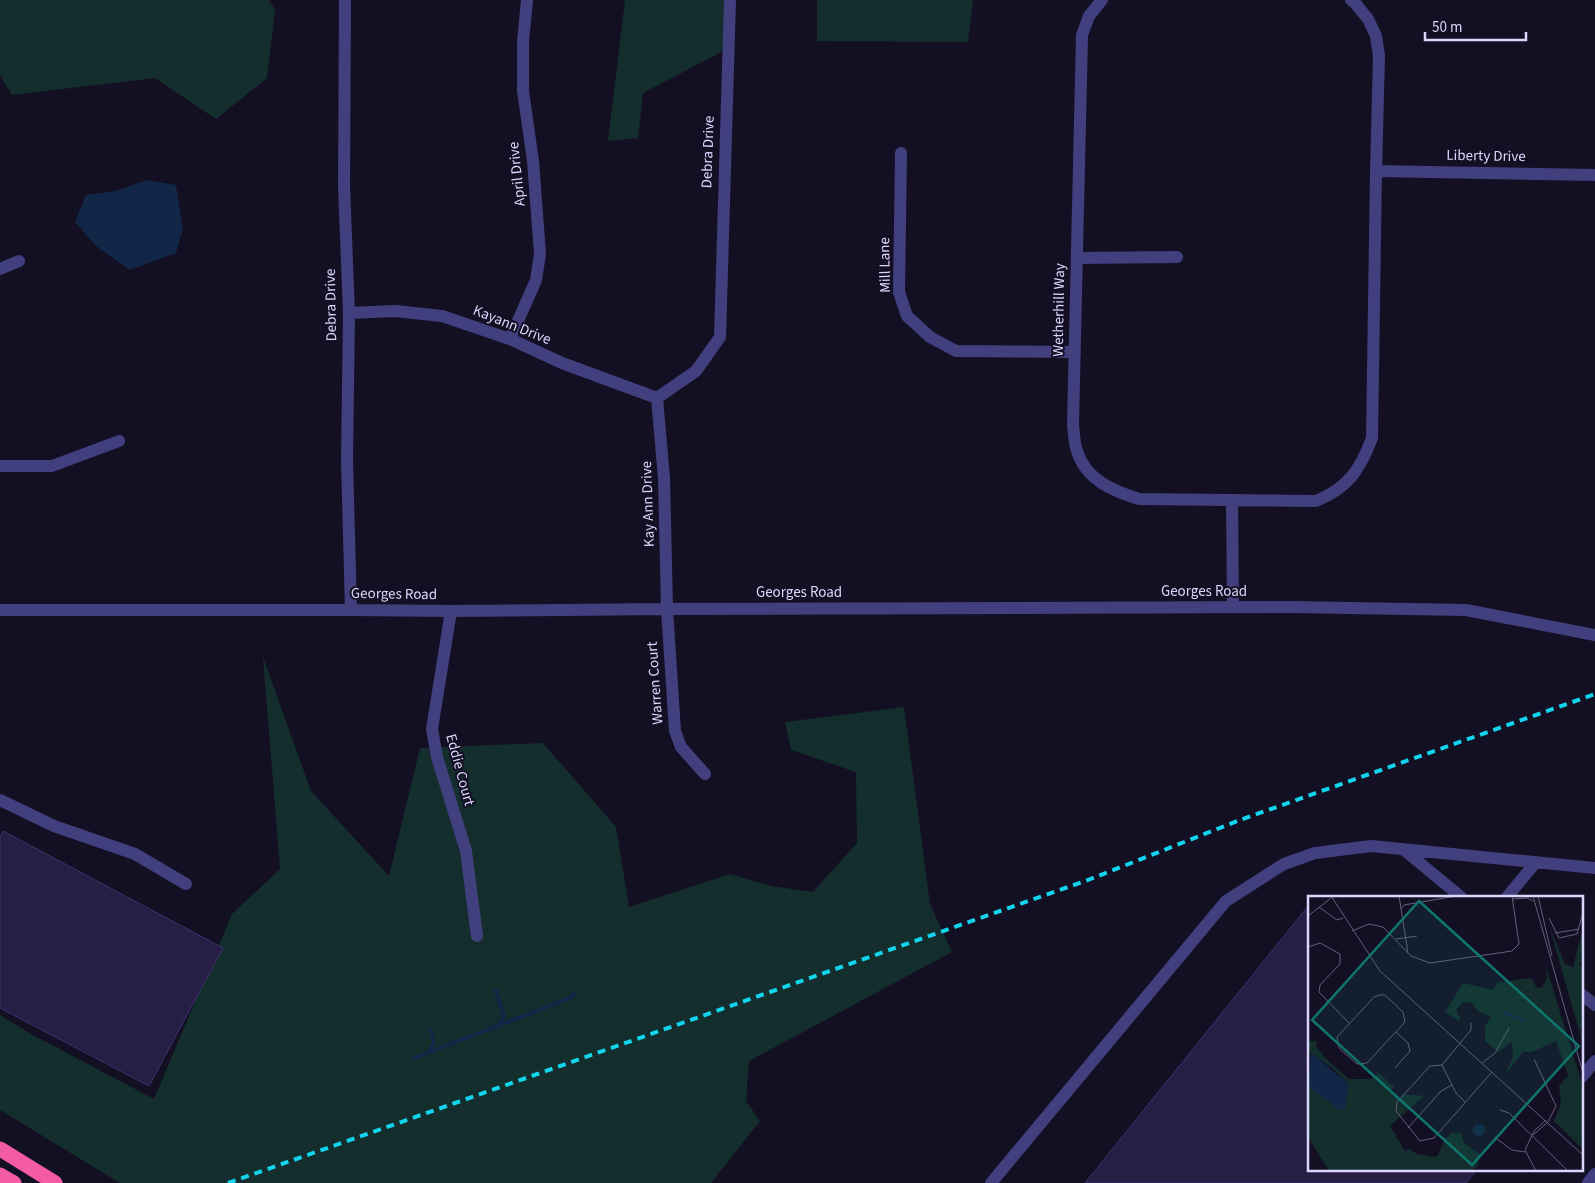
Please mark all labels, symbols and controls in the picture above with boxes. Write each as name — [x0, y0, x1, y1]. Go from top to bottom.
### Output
scale bar — [1425, 10, 1526, 42]
text: 50 m — [1432, 17, 1462, 38]
street label: Debra Drive — [696, 115, 720, 189]
street label: April Drive — [503, 141, 531, 207]
street label: Liberty Drive — [1446, 145, 1526, 167]
street label: Mill Lane — [874, 237, 896, 293]
street label: Wetherhill Way — [1048, 263, 1070, 357]
street label: Debra Drive — [320, 268, 342, 342]
street label: Kayann Drive — [470, 300, 554, 350]
street label: Kay Ann Drive — [636, 460, 660, 548]
street label: Georges Road — [1161, 581, 1247, 602]
street label: Georges Road — [756, 582, 842, 603]
street label: Georges Road — [351, 583, 437, 605]
street label: Warren Court — [642, 641, 668, 725]
street label: Eddie Court — [440, 732, 480, 808]
inset map — [1308, 896, 1582, 1170]

